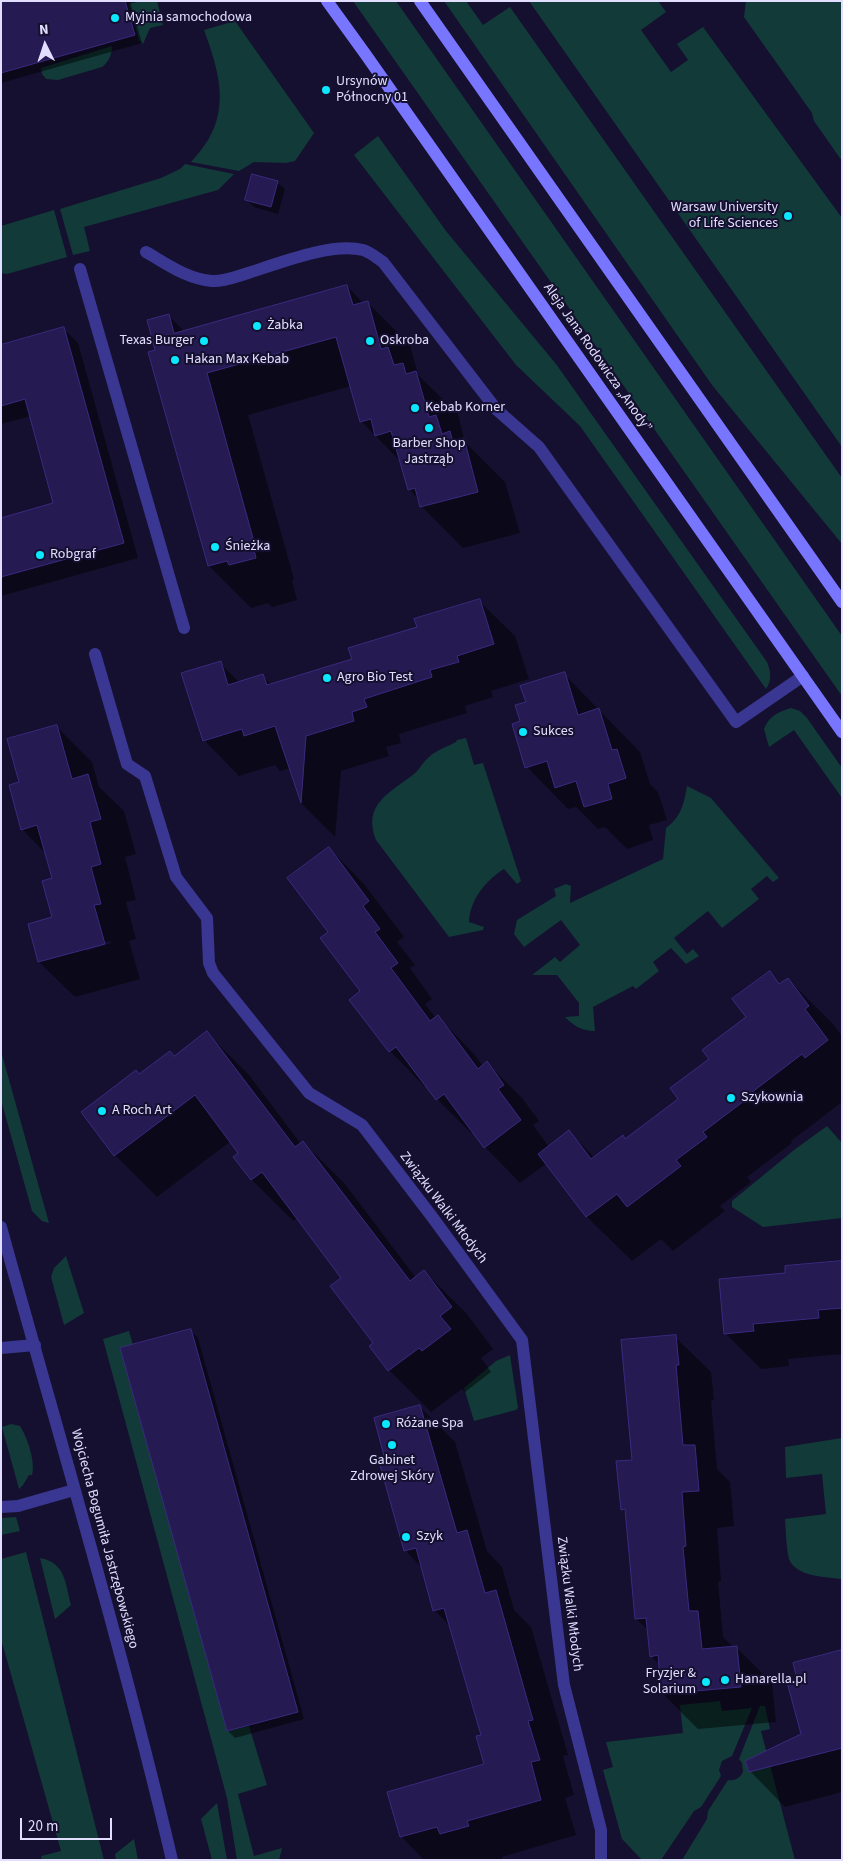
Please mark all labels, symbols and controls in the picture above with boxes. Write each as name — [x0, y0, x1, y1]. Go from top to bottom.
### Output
place label: Myjnia samochodowa — [125, 10, 252, 26]
marker: Myjnia samochodowa — [109, 12, 121, 24]
north arrow — [20, 20, 70, 70]
text: N — [39, 20, 49, 40]
place label: Ursynów Północny 01 — [336, 74, 408, 106]
marker: Ursynów Północny 01 — [320, 84, 332, 96]
place label: Warsaw University of Life Sciences — [671, 200, 778, 232]
marker: Warsaw University of Life Sciences — [782, 210, 794, 222]
street label: Aleja Jana Rodowicza „Anody” — [539, 280, 655, 436]
place label: Żabka — [267, 318, 303, 334]
marker: Żabka — [251, 320, 263, 332]
place label: Texas Burger — [120, 333, 194, 349]
place label: Oskroba — [380, 333, 429, 349]
marker: Texas Burger — [198, 335, 210, 347]
marker: Oskroba — [364, 335, 376, 347]
place label: Hakan Max Kebab — [185, 352, 289, 368]
marker: Hakan Max Kebab — [169, 354, 181, 366]
place label: Kebab Korner — [425, 400, 505, 416]
marker: Kebab Korner — [409, 402, 421, 414]
marker: Barber Shop Jastrząb — [423, 422, 435, 434]
place label: Barber Shop Jastrząb — [393, 436, 465, 468]
place label: Śnieżka — [225, 539, 270, 555]
marker: Śnieżka — [209, 541, 221, 553]
place label: Robgraf — [50, 547, 96, 563]
marker: Robgraf — [34, 549, 46, 561]
place label: Agro Bio Test — [337, 670, 413, 686]
marker: Agro Bio Test — [321, 672, 333, 684]
place label: Sukces — [533, 724, 574, 740]
marker: Sukces — [517, 726, 529, 738]
place label: Szykownia — [741, 1090, 803, 1106]
marker: Szykownia — [725, 1092, 737, 1104]
place label: A Roch Art — [112, 1103, 172, 1119]
marker: A Roch Art — [96, 1105, 108, 1117]
street label: Związku Walki Młodych — [395, 1149, 491, 1267]
place label: Różane Spa — [396, 1416, 464, 1432]
marker: Różane Spa — [380, 1418, 392, 1430]
street label: Wojciecha Bogumiła Jastrzębowskiego — [67, 1427, 141, 1651]
marker: Gabinet Zdrowej Skóry — [386, 1439, 398, 1451]
place label: Gabinet Zdrowej Skóry — [350, 1453, 434, 1485]
place label: Szyk — [416, 1529, 443, 1545]
marker: Szyk — [400, 1531, 412, 1543]
street label: Związku Walki Młodych — [552, 1536, 586, 1672]
place label: Fryzjer & Solarium — [643, 1666, 696, 1698]
place label: Hanarella.pl — [735, 1672, 807, 1688]
marker: Hanarella.pl — [719, 1674, 731, 1686]
marker: Fryzjer & Solarium — [700, 1676, 712, 1688]
scale bar — [22, 1808, 115, 1840]
text: 20 m — [28, 1816, 58, 1837]

